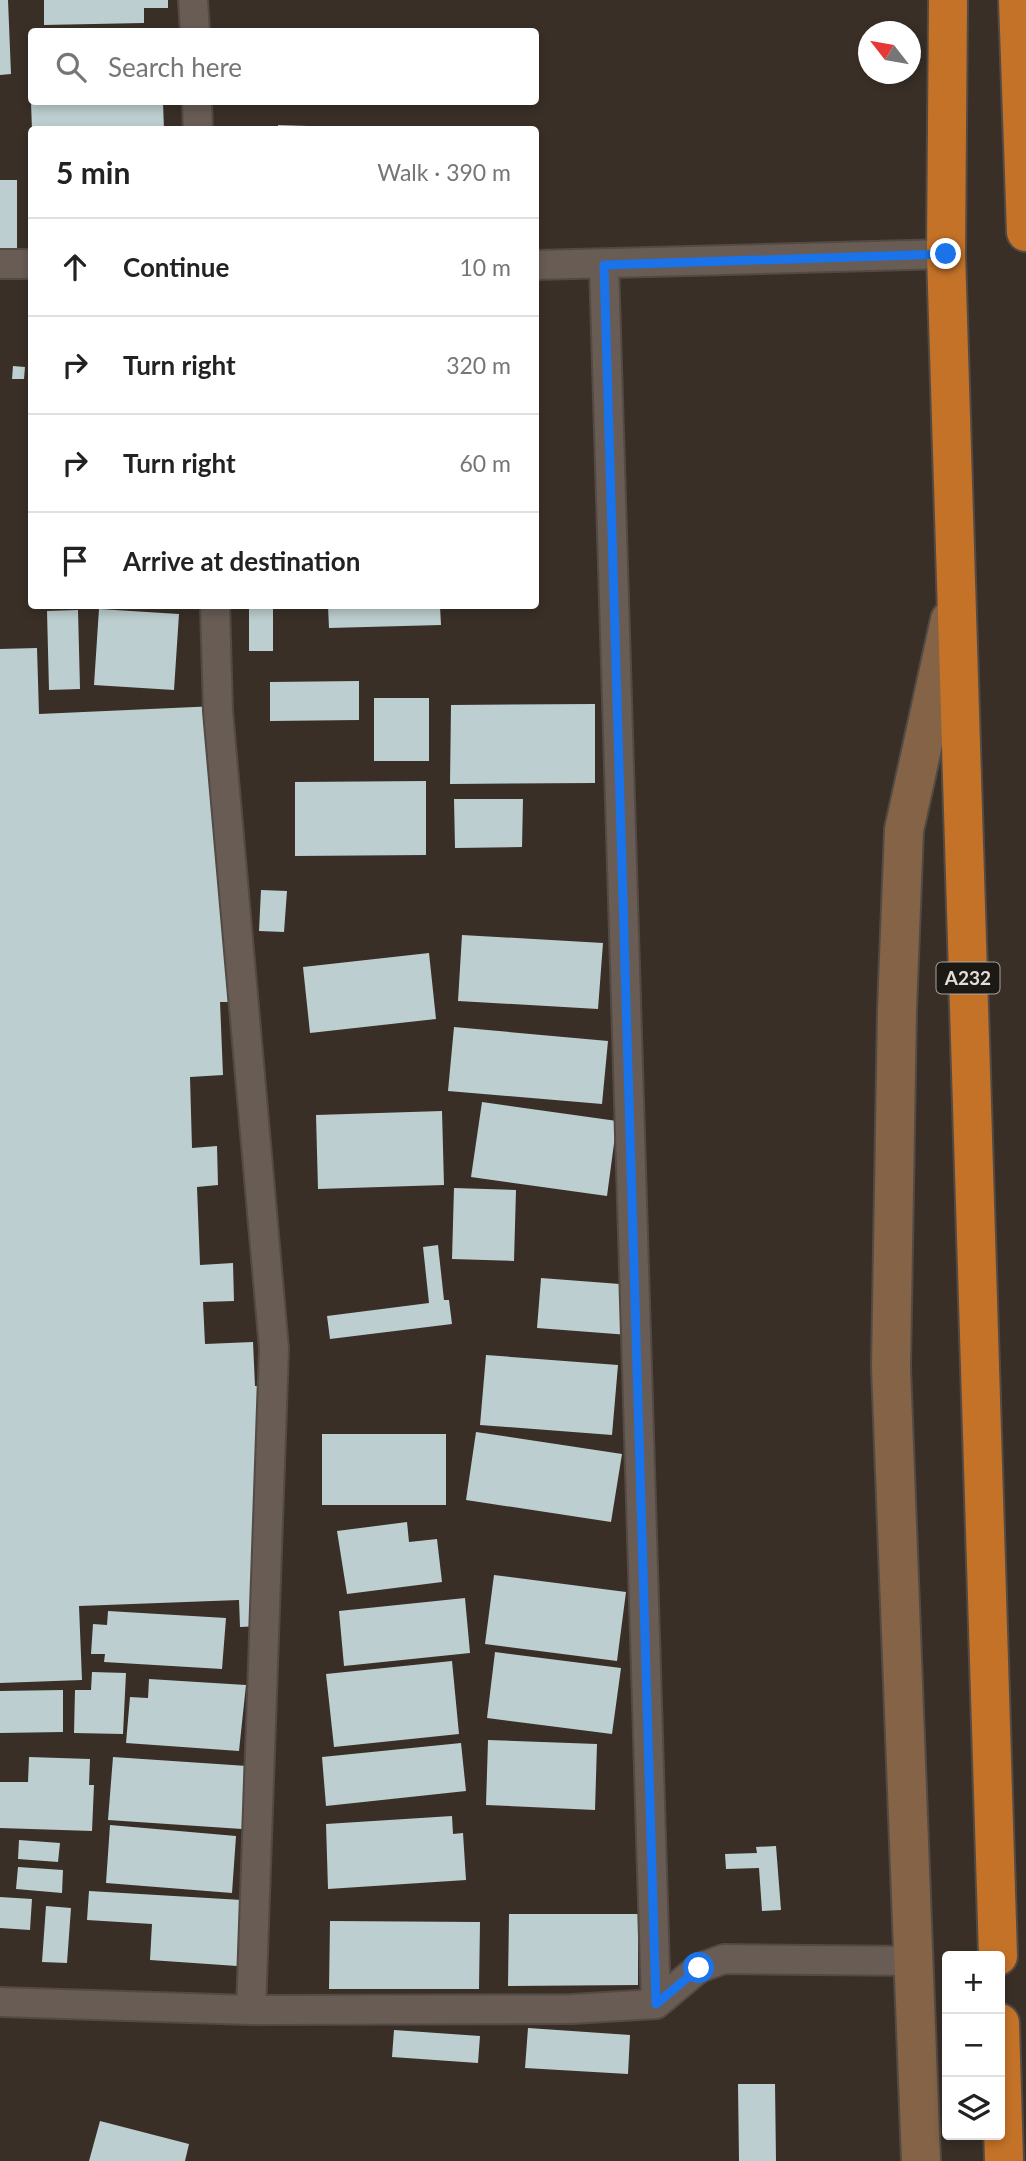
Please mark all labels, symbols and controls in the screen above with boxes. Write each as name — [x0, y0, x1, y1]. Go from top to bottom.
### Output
north arrow — [858, 21, 921, 84]
search box — [28, 28, 539, 105]
icon: search — [52, 48, 90, 86]
text: Search here — [108, 51, 242, 83]
text: 5 min — [56, 154, 130, 190]
text: Walk · 390 m — [377, 158, 511, 186]
route end — [930, 238, 961, 269]
icon: ahead — [56, 248, 94, 286]
text: Continue — [123, 251, 229, 283]
text: 10 m — [460, 253, 511, 281]
icon: right — [56, 346, 94, 384]
text: Turn right — [123, 349, 236, 381]
text: 320 m — [446, 351, 511, 379]
icon: right — [56, 444, 94, 482]
text: Turn right — [123, 447, 236, 479]
text: 60 m — [460, 449, 511, 477]
icon: arrive — [56, 542, 94, 580]
text: Arrive at destination — [123, 545, 360, 577]
road number: A232 — [936, 962, 1000, 994]
map controls — [942, 1951, 1005, 2140]
button: + — [942, 1951, 1005, 2014]
route start — [683, 1952, 714, 1983]
button: − — [942, 2014, 1005, 2077]
button: layers — [942, 2077, 1005, 2140]

